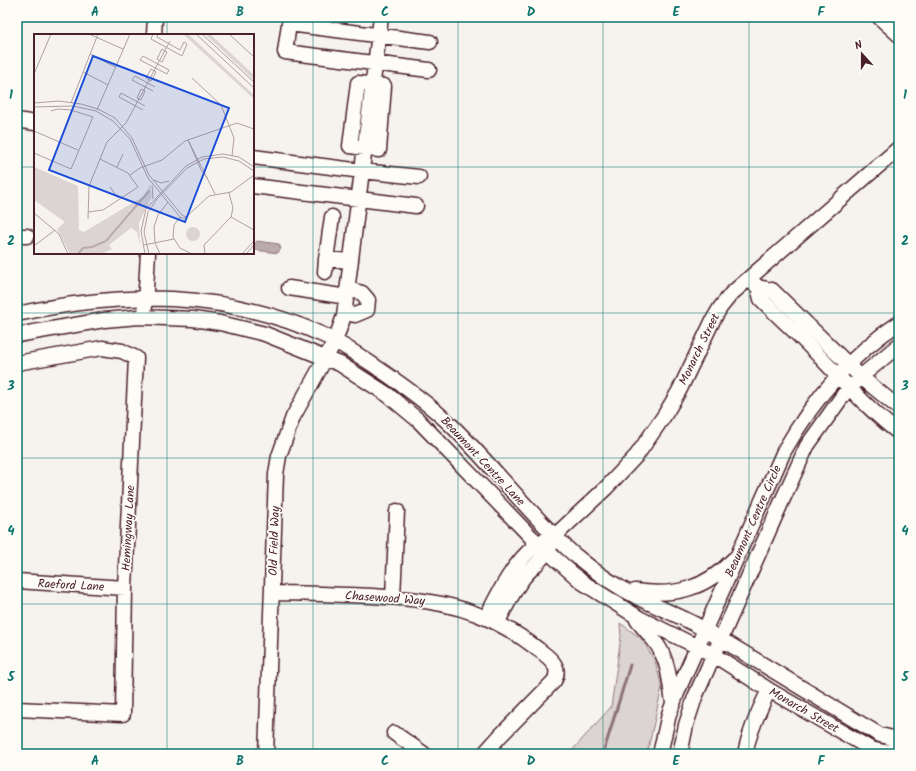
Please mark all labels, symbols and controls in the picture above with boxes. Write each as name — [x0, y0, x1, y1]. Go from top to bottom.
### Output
text: A — [91, 2, 99, 23]
text: B — [236, 2, 244, 23]
text: C — [381, 2, 389, 23]
text: D — [527, 2, 536, 23]
text: E — [672, 2, 680, 23]
text: F — [817, 2, 825, 23]
inset map — [34, 34, 254, 254]
north arrow — [842, 34, 882, 74]
text: N — [852, 36, 865, 55]
text: 1 — [9, 85, 13, 106]
text: 1 — [903, 85, 907, 106]
text: 2 — [7, 231, 15, 252]
text: 2 — [901, 231, 909, 252]
street label: Monarch Street — [674, 310, 725, 388]
text: 3 — [6, 376, 15, 397]
text: 3 — [900, 376, 909, 397]
street label: Beaumont Centre Lane — [436, 412, 530, 511]
street label: Beaumont Centre Circle — [720, 462, 787, 580]
street label: Hemingway Lane — [117, 484, 140, 572]
street label: Old Field Way — [264, 505, 285, 576]
text: 4 — [7, 521, 15, 542]
text: 4 — [901, 521, 909, 542]
street label: Raeford Lane — [37, 574, 105, 597]
street label: Chasewood Way — [344, 586, 426, 611]
text: 5 — [7, 667, 16, 688]
text: 5 — [901, 667, 910, 688]
street label: Monarch Street — [765, 683, 843, 738]
text: A — [91, 751, 99, 771]
text: B — [236, 751, 244, 771]
text: C — [381, 751, 389, 771]
text: D — [527, 751, 536, 771]
text: E — [672, 751, 680, 771]
text: F — [817, 751, 825, 771]

